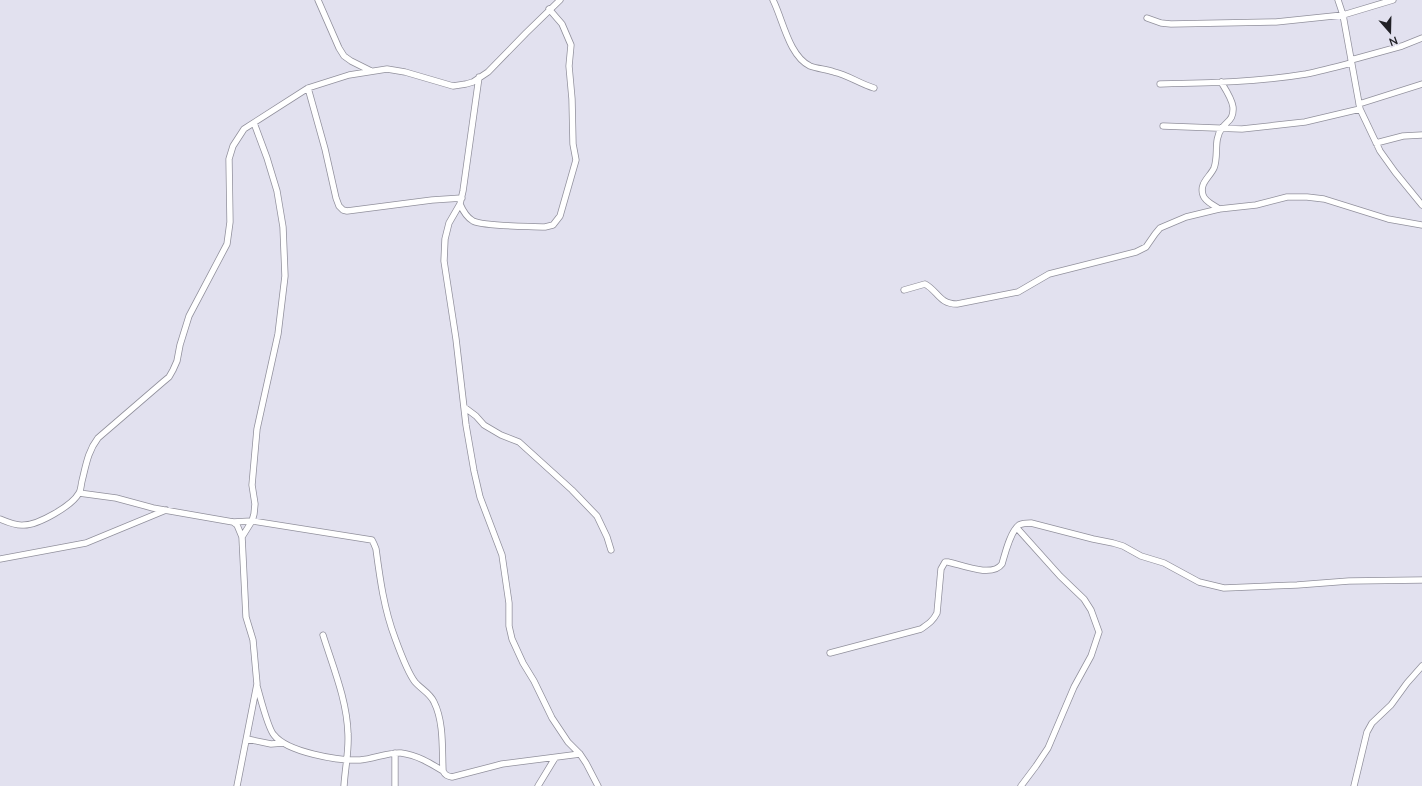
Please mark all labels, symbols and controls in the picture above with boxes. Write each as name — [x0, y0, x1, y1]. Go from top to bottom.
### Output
north arrow — [1370, 12, 1410, 52]
text: N — [1387, 33, 1400, 49]

